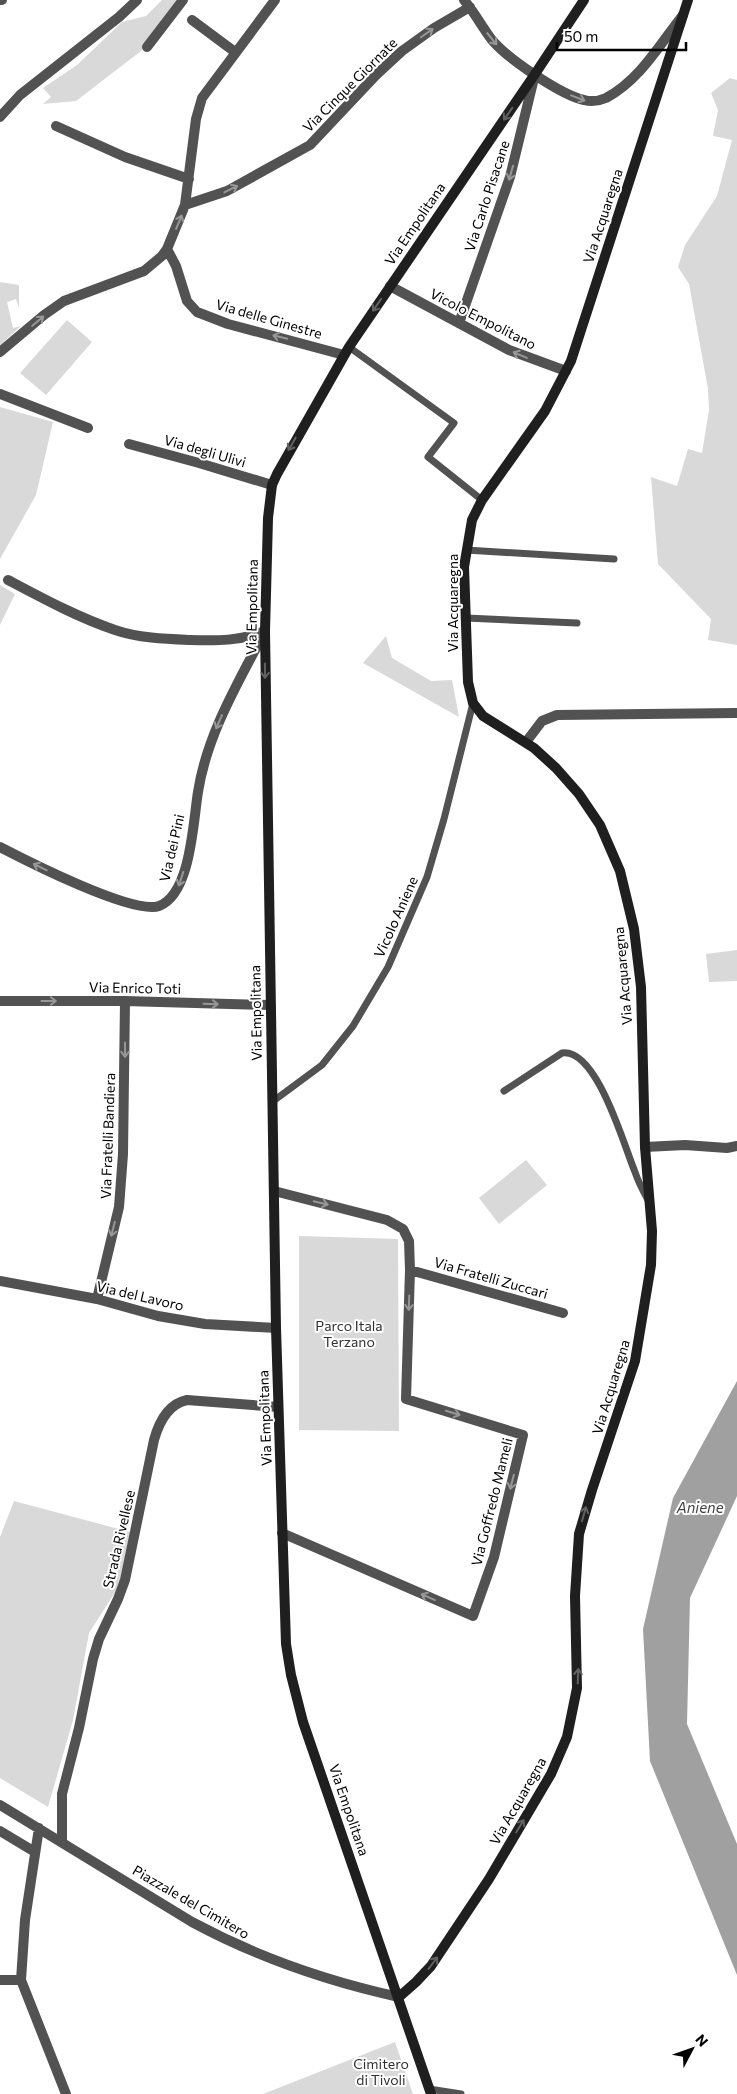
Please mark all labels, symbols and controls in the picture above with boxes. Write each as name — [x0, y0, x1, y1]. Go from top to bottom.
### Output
scale bar — [557, 20, 686, 52]
text: 50 m — [564, 27, 598, 45]
one-way arrow — [419, 28, 433, 38]
one-way arrow — [487, 33, 498, 46]
street label: Via Cinque Giornate — [299, 34, 400, 135]
one-way arrow — [570, 94, 585, 103]
one-way arrow — [503, 106, 513, 120]
street label: Via Carlo Pisacane — [461, 138, 513, 254]
one-way arrow — [505, 164, 515, 180]
street label: Via Acquaregna — [579, 166, 626, 265]
street label: Via Empolitana — [381, 179, 448, 268]
one-way arrow — [223, 184, 238, 193]
one-way arrow — [174, 215, 184, 230]
street label: Vicolo Empolitano — [427, 284, 539, 353]
street label: Via delle Ginestre — [214, 295, 324, 342]
one-way arrow — [371, 298, 382, 312]
one-way arrow — [31, 315, 44, 326]
one-way arrow — [273, 332, 289, 341]
one-way arrow — [513, 349, 528, 358]
street label: Via degli Ulivi — [162, 431, 248, 470]
one-way arrow — [287, 436, 297, 450]
street label: Via Acquaregna — [444, 554, 461, 652]
street label: Via Empolitana — [242, 559, 261, 655]
one-way arrow — [260, 663, 270, 679]
one-way arrow — [214, 714, 224, 729]
street label: Via dei Pini — [155, 812, 188, 883]
one-way arrow — [33, 862, 48, 872]
one-way arrow — [176, 871, 186, 887]
street label: Vicolo Aniene — [370, 874, 421, 960]
street label: Via Acquaregna — [610, 926, 635, 1026]
street label: Via Empolitana — [246, 965, 265, 1061]
street label: Via Enrico Toti — [89, 978, 181, 997]
one-way arrow — [40, 996, 56, 1006]
one-way arrow — [202, 999, 219, 1009]
one-way arrow — [120, 1042, 129, 1058]
street label: Via Fratelli Bandiera — [97, 1072, 118, 1199]
one-way arrow — [312, 1199, 328, 1208]
one-way arrow — [108, 1221, 117, 1237]
street label: Via Fratelli Zuccari — [432, 1253, 550, 1302]
street label: Via del Lavoro — [95, 1277, 185, 1314]
one-way arrow — [405, 1295, 414, 1311]
park label: Parco Itala Terzano — [315, 1317, 383, 1350]
street label: Via Acquaregna — [588, 1337, 633, 1436]
street label: Via Empolitana — [254, 1370, 275, 1466]
one-way arrow — [444, 1409, 460, 1419]
street label: Via Goffredo Mameli — [467, 1436, 516, 1568]
one-way arrow — [507, 1473, 516, 1489]
street label: Strada Rivellese — [99, 1488, 138, 1590]
water label: Aniene — [675, 1498, 724, 1516]
one-way arrow — [580, 1507, 590, 1523]
one-way arrow — [421, 1591, 436, 1601]
one-way arrow — [573, 1668, 583, 1684]
street label: Via Acquaregna — [486, 1754, 550, 1848]
street label: Via Empolitana — [326, 1762, 373, 1858]
one-way arrow — [516, 1819, 526, 1833]
street label: Piazzale del Cimitero — [130, 1861, 253, 1942]
one-way arrow — [428, 1957, 439, 1970]
north arrow — [667, 2024, 717, 2074]
text: N — [692, 2031, 712, 2050]
park label: Cimitero di Tivoli — [353, 2055, 409, 2088]

